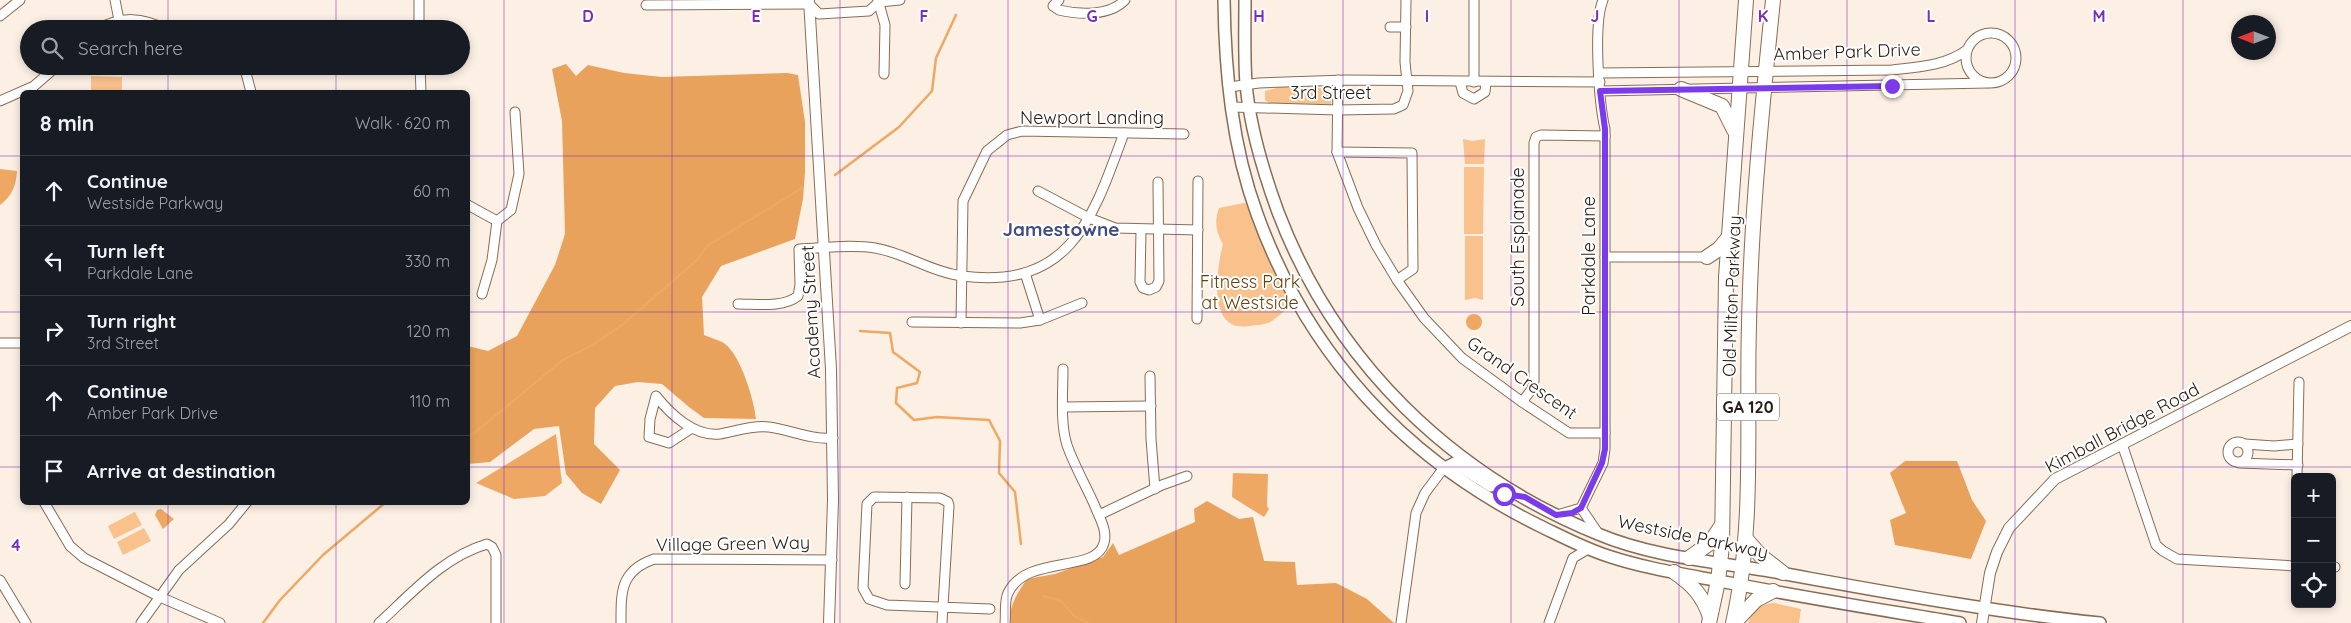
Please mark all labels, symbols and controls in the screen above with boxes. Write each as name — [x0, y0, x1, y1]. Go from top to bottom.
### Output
text: D — [582, 6, 594, 26]
text: E — [751, 6, 761, 26]
text: F — [920, 6, 929, 26]
text: G — [1086, 6, 1098, 26]
text: H — [1253, 6, 1265, 26]
text: I — [1425, 6, 1429, 26]
text: J — [1591, 6, 1599, 26]
text: K — [1758, 6, 1768, 26]
text: L — [1927, 6, 1936, 26]
text: M — [2092, 6, 2106, 26]
north arrow — [2231, 15, 2276, 60]
search box — [20, 20, 470, 75]
icon: search — [38, 34, 66, 62]
text: Search here — [78, 36, 183, 60]
street label: Amber Park Drive — [1773, 37, 1921, 66]
route end — [1881, 75, 1904, 98]
street label: 3rd Street — [1291, 81, 1371, 104]
street label: Newport Landing — [1020, 106, 1164, 129]
text: 8 min — [40, 110, 94, 136]
text: Walk · 620 m — [355, 113, 450, 133]
street label: South Esplanade — [1506, 167, 1529, 307]
text: Continue — [87, 169, 168, 193]
icon: ahead — [40, 177, 68, 205]
text: 60 m — [413, 181, 450, 201]
text: Westside Parkway — [87, 193, 223, 213]
street label: Parkdale Lane — [1577, 196, 1600, 316]
street label: Old Milton Parkway — [1717, 215, 1746, 377]
district label: Jamestowne — [1003, 217, 1119, 241]
text: Turn left — [87, 239, 165, 263]
street label: Academy Street — [796, 245, 825, 379]
icon: left — [40, 247, 68, 275]
text: 330 m — [405, 251, 450, 271]
text: Parkdale Lane — [87, 263, 193, 283]
park label: Fitness Park at Westside — [1200, 270, 1300, 314]
text: Turn right — [87, 309, 176, 333]
icon: right — [40, 317, 68, 345]
text: 120 m — [407, 321, 450, 341]
street label: Grand Crescent — [1463, 331, 1582, 424]
text: 3rd Street — [87, 333, 159, 353]
street label: Kimball Bridge Road — [2041, 377, 2203, 478]
text: Continue — [87, 379, 168, 403]
icon: ahead — [40, 387, 68, 415]
text: 110 m — [410, 391, 450, 411]
road number: GA 120 — [1717, 394, 1779, 421]
text: Amber Park Drive — [87, 403, 218, 423]
icon: arrive — [40, 457, 68, 485]
text: Arrive at destination — [87, 459, 276, 483]
map controls — [2291, 473, 2336, 608]
button: + — [2291, 473, 2336, 518]
route start — [1493, 483, 1516, 506]
street label: Westside Parkway — [1616, 509, 1770, 564]
button: − — [2291, 518, 2336, 563]
street label: Village Green Way — [656, 531, 810, 556]
text: 4 — [11, 535, 21, 555]
button: locate — [2291, 563, 2336, 608]

